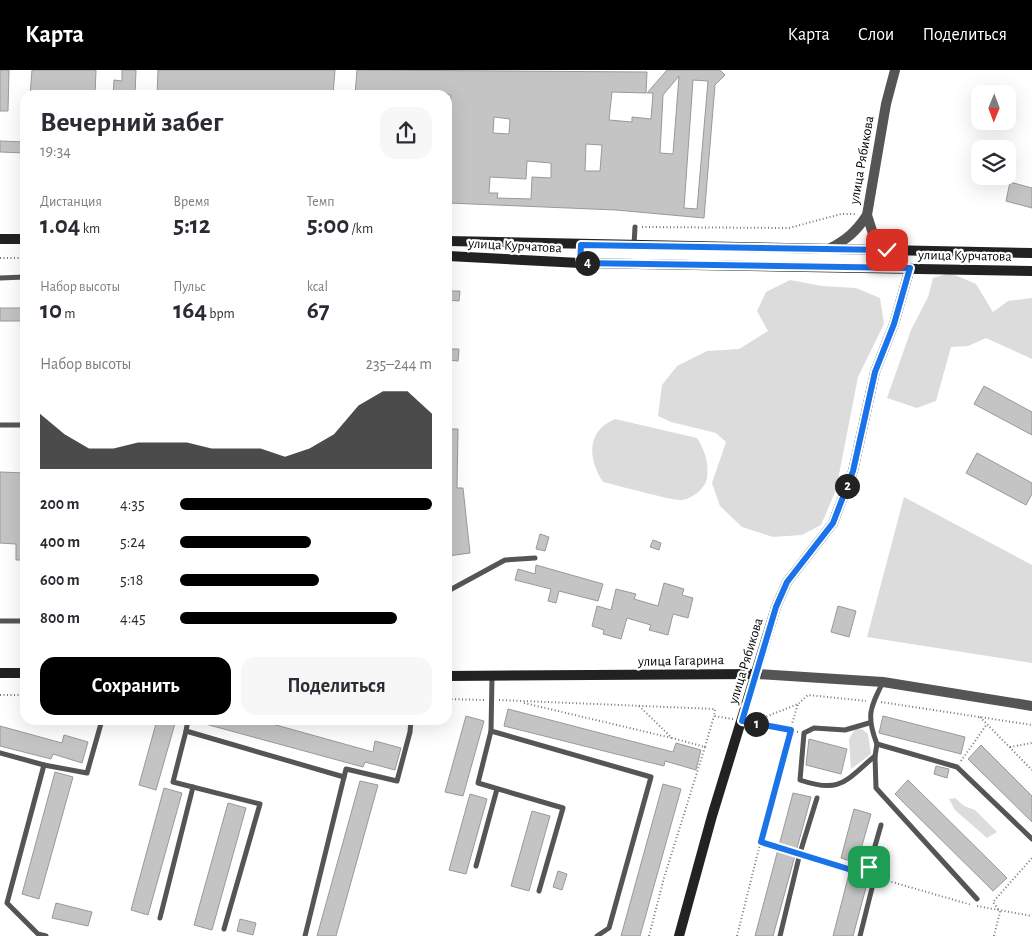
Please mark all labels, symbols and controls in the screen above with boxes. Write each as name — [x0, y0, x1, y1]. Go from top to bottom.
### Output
text: Карта — [25, 23, 84, 47]
text: Карта — [788, 26, 830, 44]
text: Слои — [858, 26, 894, 44]
text: Поделиться — [922, 26, 1007, 44]
north arrow — [971, 85, 1016, 130]
map controls — [971, 85, 1016, 185]
button: share — [380, 107, 432, 159]
text: Вечерний забег — [40, 109, 223, 137]
street label: улица Рябикова — [847, 114, 877, 206]
button: layers — [971, 140, 1016, 185]
text: 19:34 — [40, 143, 71, 159]
text: Дистанция — [40, 195, 102, 209]
text: Время — [173, 195, 210, 209]
text: Темп — [307, 195, 335, 209]
text: 1.04 — [40, 213, 80, 238]
text: 5:12 — [173, 213, 211, 238]
text: 5:00 — [307, 213, 349, 238]
text: km — [80, 222, 100, 236]
text: /km — [349, 222, 373, 236]
pin — [866, 229, 908, 271]
icon: check — [873, 236, 901, 264]
street label: улица Курчатова — [467, 237, 563, 255]
street label: улица Курчатова — [917, 248, 1013, 264]
pin: 4 — [574, 250, 600, 276]
text: 4 — [584, 256, 591, 270]
text: Набор высоты — [40, 280, 120, 294]
text: Пульс — [173, 280, 206, 294]
text: kcal — [307, 280, 328, 294]
text: 10 — [40, 298, 62, 323]
text: 164 — [173, 298, 207, 323]
text: 67 — [307, 298, 330, 323]
text: m — [62, 307, 76, 321]
text: bpm — [207, 307, 235, 321]
text: Набор высоты — [40, 356, 131, 372]
text: 235–244 m — [366, 356, 432, 372]
pin: 2 — [834, 474, 860, 498]
text: 2 — [844, 479, 851, 493]
text: 200 m — [40, 496, 80, 512]
text: 4:35 — [120, 496, 145, 512]
text: 400 m — [40, 534, 80, 550]
text: 5:24 — [120, 534, 145, 550]
text: 600 m — [40, 572, 80, 588]
text: 5:18 — [120, 572, 143, 588]
text: 800 m — [40, 610, 80, 626]
text: 4:45 — [120, 610, 146, 626]
street label: улица Рябикова — [726, 616, 766, 707]
street label: улица Гагарина — [637, 653, 725, 669]
button: Сохранить — [40, 657, 231, 715]
button: Поделиться — [241, 657, 432, 715]
pin: 1 — [744, 712, 768, 736]
text: 1 — [754, 717, 759, 731]
pin — [848, 846, 890, 888]
icon: arrive — [855, 853, 883, 881]

